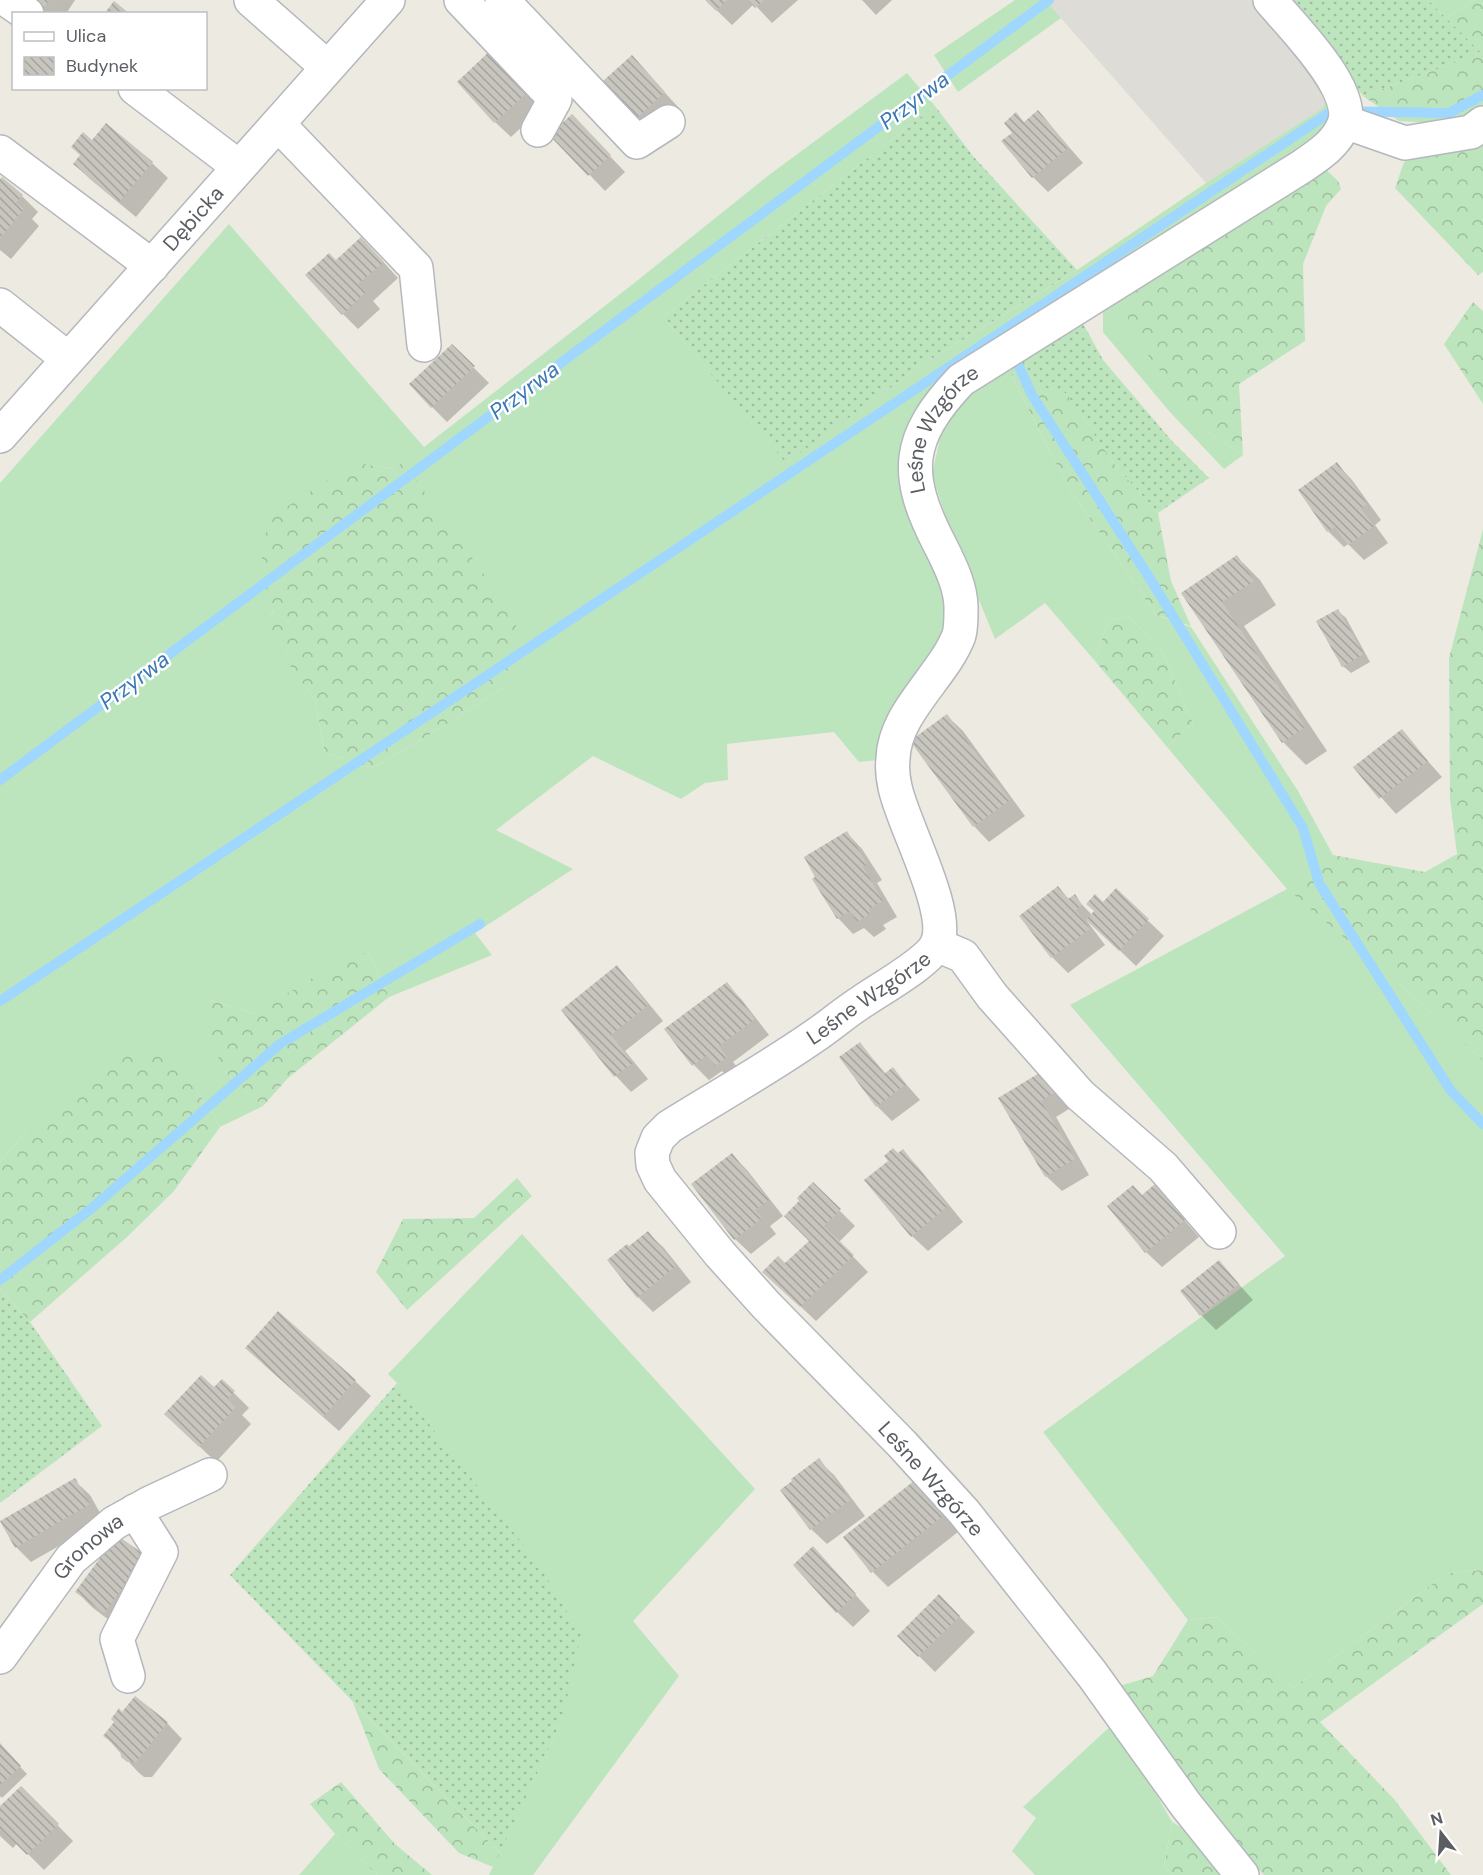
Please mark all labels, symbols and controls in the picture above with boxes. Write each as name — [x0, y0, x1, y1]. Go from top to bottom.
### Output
legend — [12, 12, 207, 90]
text: Ulica — [66, 24, 106, 48]
text: Budynek — [66, 54, 138, 78]
water label: Przyrwa — [873, 65, 955, 136]
street label: Dębicka — [157, 180, 230, 257]
water label: Przyrwa — [483, 355, 565, 426]
street label: Leśne Wzgórze — [901, 358, 984, 496]
water label: Przyrwa — [93, 645, 175, 716]
street label: Leśne Wzgórze — [801, 945, 937, 1051]
street label: Leśne Wzgórze — [872, 1415, 990, 1543]
street label: Gronowa — [46, 1507, 128, 1585]
north arrow — [1411, 1803, 1471, 1863]
text: N — [1428, 1807, 1445, 1831]

